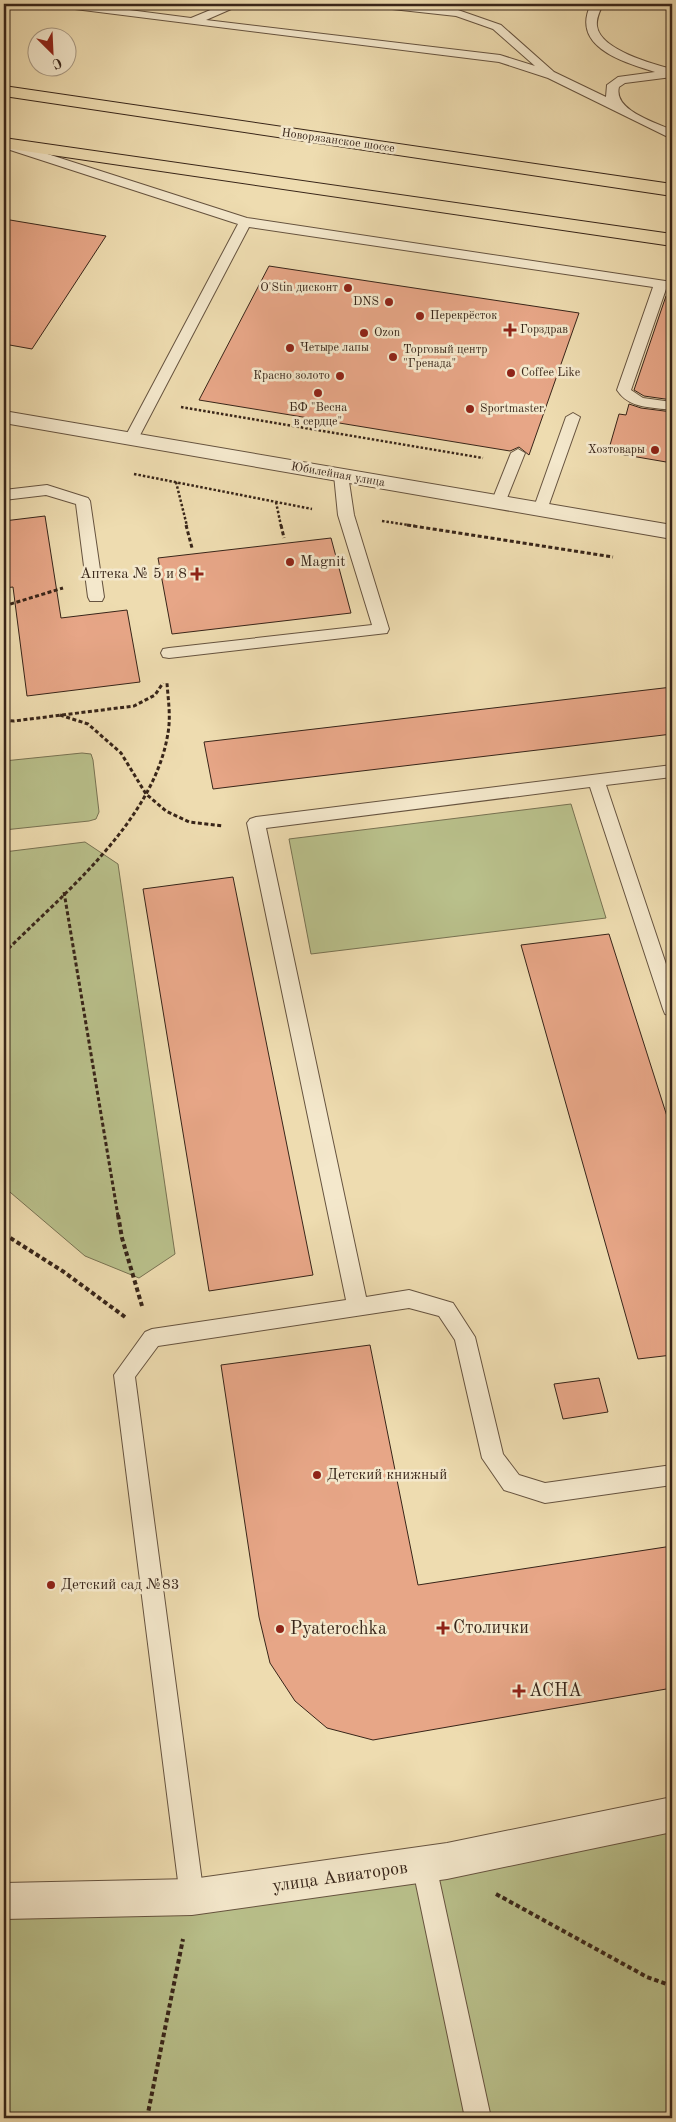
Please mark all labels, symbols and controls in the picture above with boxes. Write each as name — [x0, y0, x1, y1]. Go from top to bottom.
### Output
north arrow — [28, 28, 78, 78]
text: С — [50, 55, 64, 71]
street label: Новорязанское шоссе — [280, 127, 396, 155]
place label: O'Stin дисконт — [260, 282, 338, 294]
marker: O'Stin дисконт — [342, 282, 354, 294]
place label: DNS — [353, 296, 379, 308]
marker: DNS — [383, 296, 395, 308]
marker: Перекрёсток — [414, 310, 426, 322]
place label: Перекрёсток — [430, 310, 497, 322]
marker: Горздрав — [504, 324, 516, 336]
place label: Горздрав — [520, 324, 568, 336]
marker: Ozon — [358, 327, 370, 339]
place label: Ozon — [374, 327, 401, 339]
marker: Четыре лапы — [284, 342, 296, 354]
place label: Четыре лапы — [300, 342, 369, 354]
place label: Торговый центр "Гренада" — [403, 344, 488, 370]
marker: Торговый центр "Гренада" — [387, 351, 399, 363]
marker: Coffee Like — [505, 367, 517, 379]
place label: Coffee Like — [521, 367, 581, 379]
place label: Красно золото — [253, 370, 330, 382]
marker: Красно золото — [334, 370, 346, 382]
marker: БФ "Весна в сердце" — [312, 387, 324, 399]
place label: БФ "Весна в сердце" — [289, 402, 347, 428]
marker: Sportmaster — [464, 403, 476, 415]
place label: Sportmaster — [480, 403, 544, 415]
place label: Хозтовары — [588, 444, 645, 456]
marker: Хозтовары — [649, 444, 661, 456]
street label: Юбилейная улица — [290, 461, 386, 489]
place label: Magnit — [300, 555, 345, 570]
marker: Magnit — [284, 556, 296, 568]
place label: Аптека № 5 и 8 — [80, 567, 187, 582]
marker: Аптека № 5 и 8 — [191, 568, 203, 580]
place label: Детский книжный — [327, 1468, 447, 1483]
marker: Детский книжный — [311, 1469, 323, 1481]
place label: Детский сад №83 — [61, 1578, 179, 1593]
marker: Детский сад №83 — [45, 1579, 57, 1591]
place label: Столички — [453, 1619, 529, 1637]
place label: Pyaterochka — [290, 1620, 387, 1638]
marker: Столички — [437, 1622, 449, 1634]
marker: Pyaterochka — [274, 1623, 286, 1635]
place label: АСНА — [529, 1682, 582, 1700]
marker: АСНА — [513, 1685, 525, 1697]
street label: улица Авиаторов — [271, 1859, 409, 1895]

